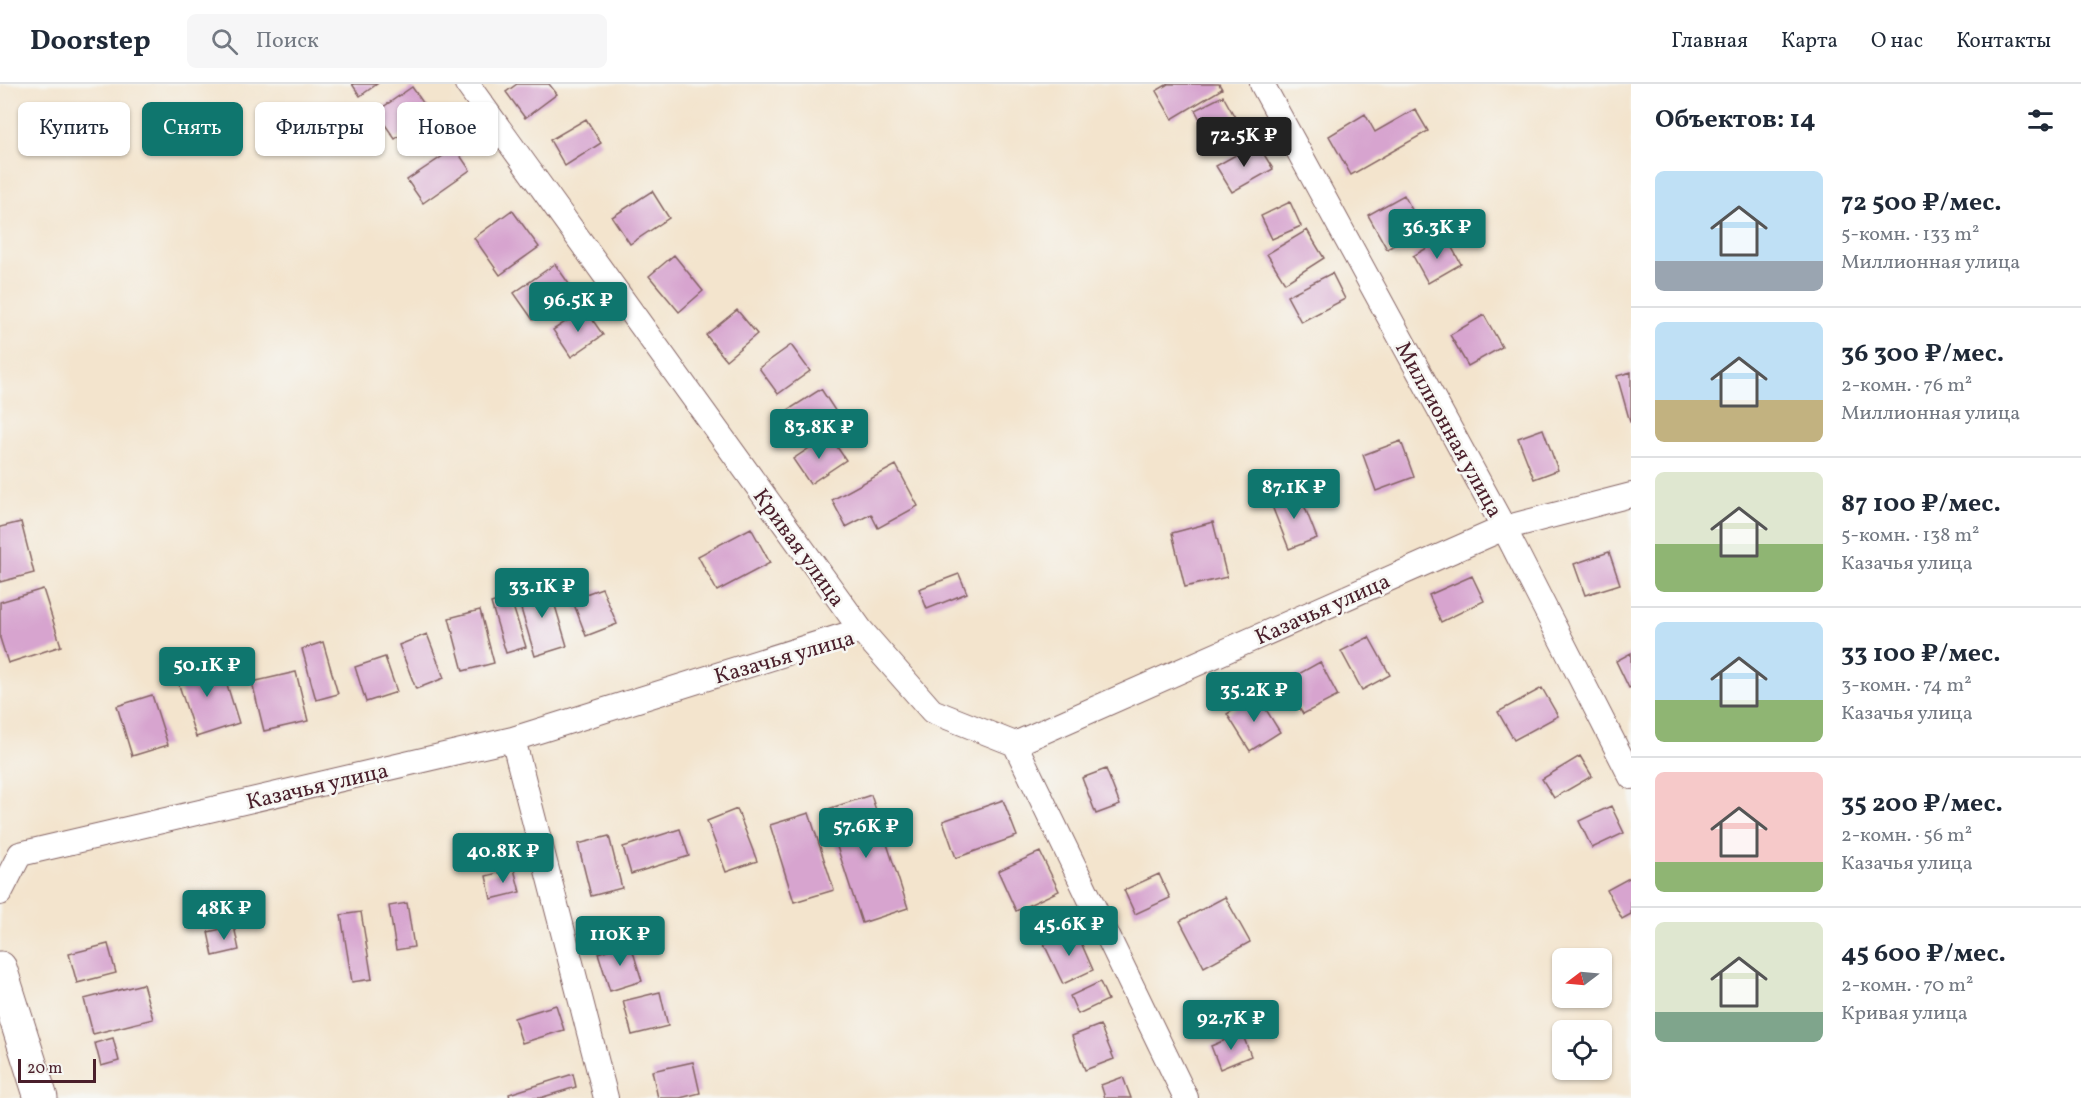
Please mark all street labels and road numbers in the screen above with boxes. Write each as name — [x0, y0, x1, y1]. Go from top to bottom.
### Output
street label: Миллионная улица — [1386, 336, 1509, 524]
street label: Кривая улица — [744, 483, 852, 614]
street label: Казачья улица — [1251, 567, 1396, 654]
street label: Казачья улица — [711, 624, 859, 693]
street label: Казачья улица — [244, 756, 392, 819]

